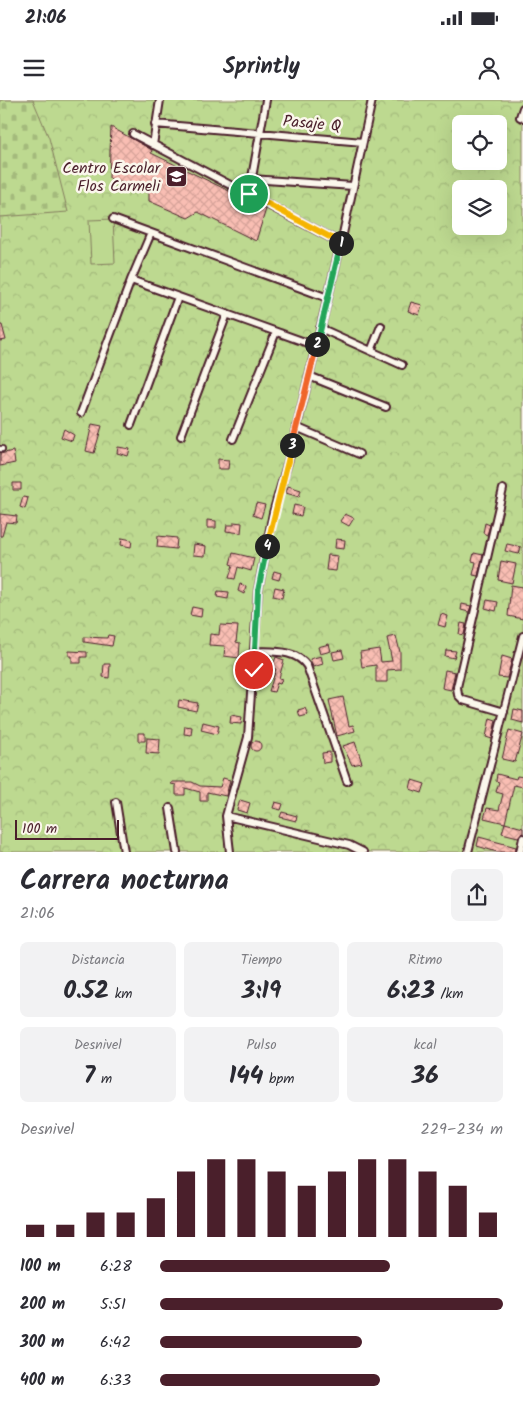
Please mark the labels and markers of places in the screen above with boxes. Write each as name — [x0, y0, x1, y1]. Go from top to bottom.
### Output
place label: Centro Escolar Flos Carmeli — [62, 156, 162, 199]
school or university icon: Centro Escolar Flos Carmeli — [164, 165, 188, 189]
pin — [228, 173, 270, 215]
pin: 1 — [328, 230, 354, 256]
pin: 2 — [304, 332, 330, 356]
pin: 3 — [280, 432, 304, 458]
pin: 4 — [254, 534, 280, 558]
pin — [233, 649, 275, 691]

